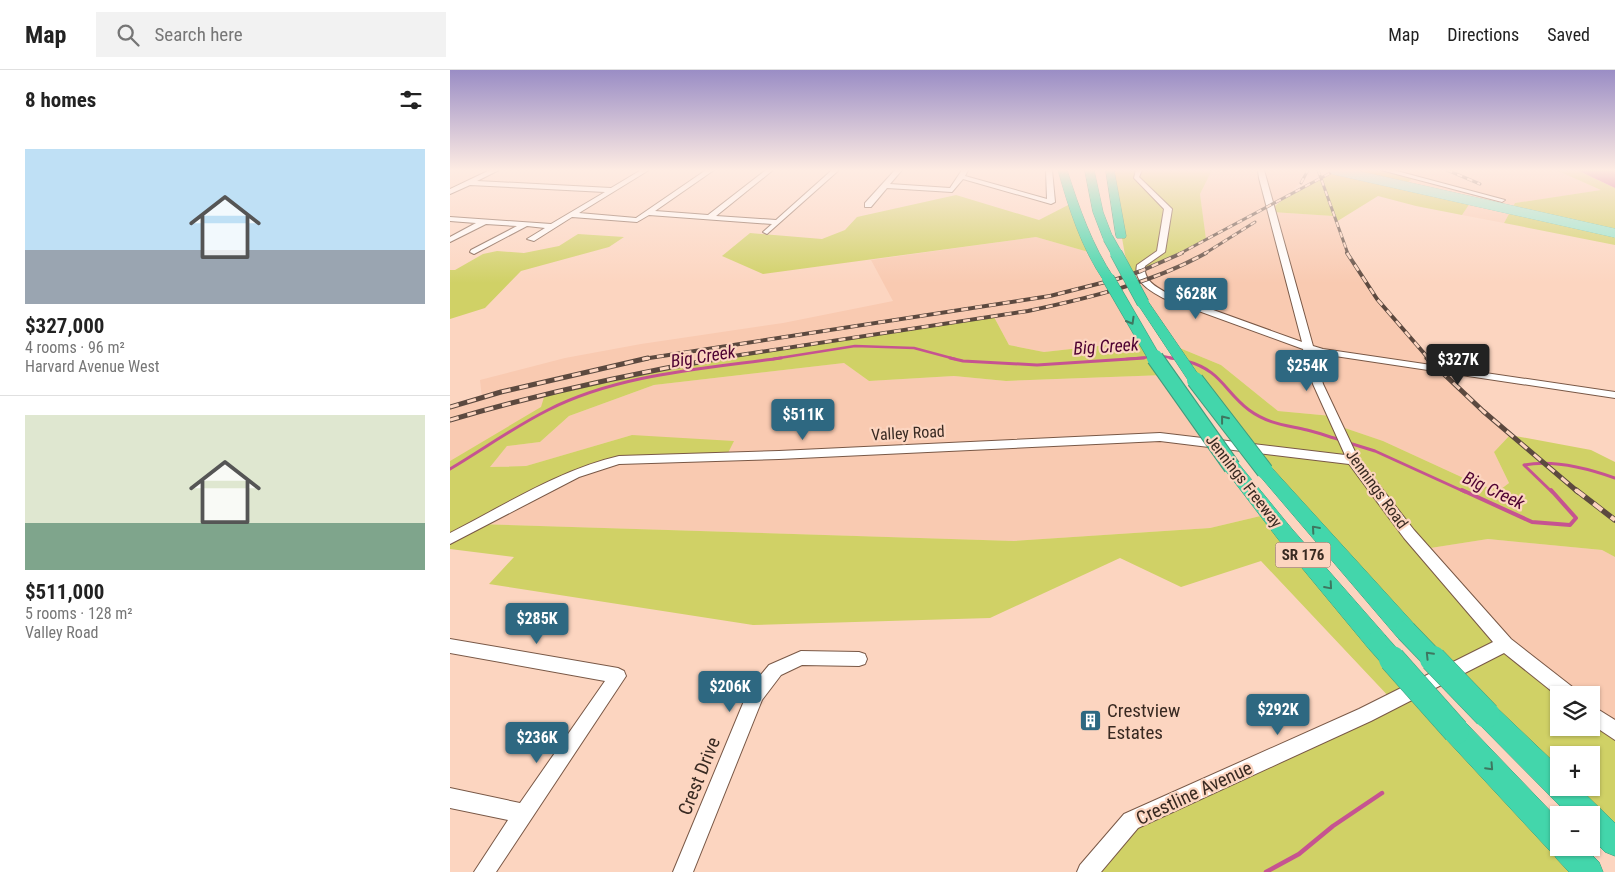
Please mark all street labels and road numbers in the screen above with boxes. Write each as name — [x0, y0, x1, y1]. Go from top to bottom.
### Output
street label: Valley Road — [871, 422, 945, 444]
street label: Jennings Freeway — [1202, 431, 1286, 532]
street label: Jennings Road — [1342, 446, 1412, 532]
road number: SR 176 — [1276, 542, 1330, 568]
street label: Crest Drive — [673, 734, 725, 818]
street label: Crestline Avenue — [1132, 756, 1256, 830]

